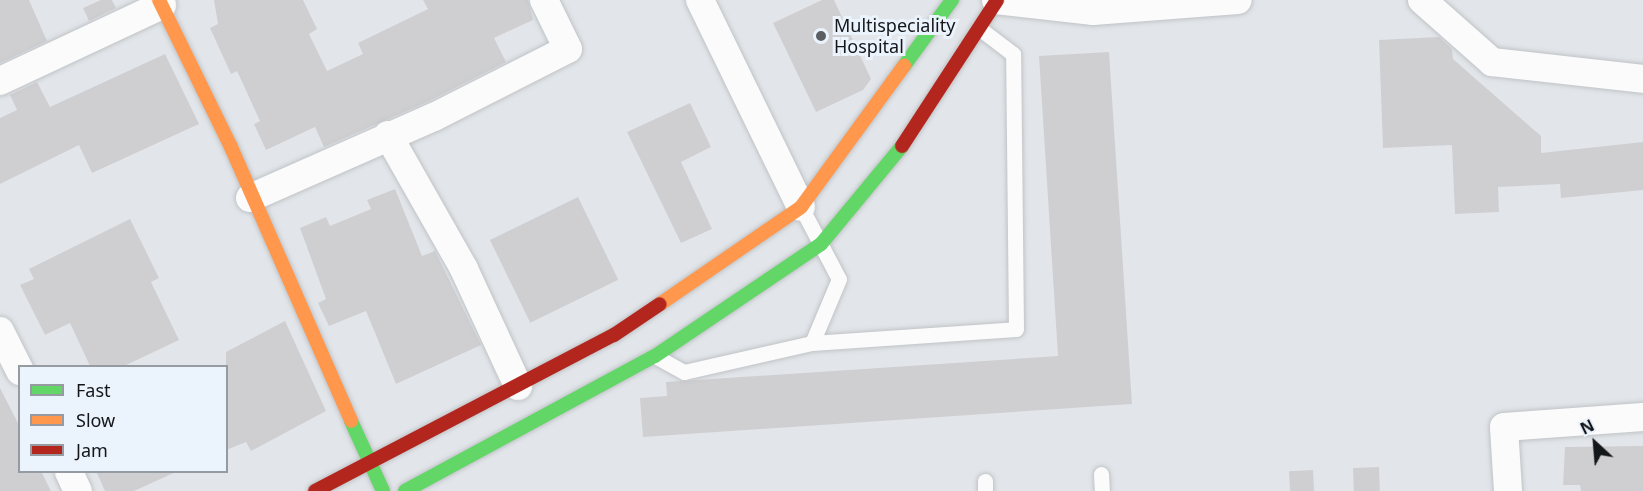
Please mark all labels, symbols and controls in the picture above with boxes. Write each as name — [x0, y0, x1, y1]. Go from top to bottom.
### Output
place label: Multispeciality Hospital — [834, 15, 955, 57]
marker: Multispeciality Hospital — [812, 27, 830, 45]
legend — [18, 365, 228, 473]
text: Fast — [76, 378, 111, 402]
text: Slow — [76, 408, 115, 432]
north arrow — [1565, 413, 1625, 473]
text: N — [1576, 414, 1598, 440]
text: Jam — [76, 438, 108, 462]

